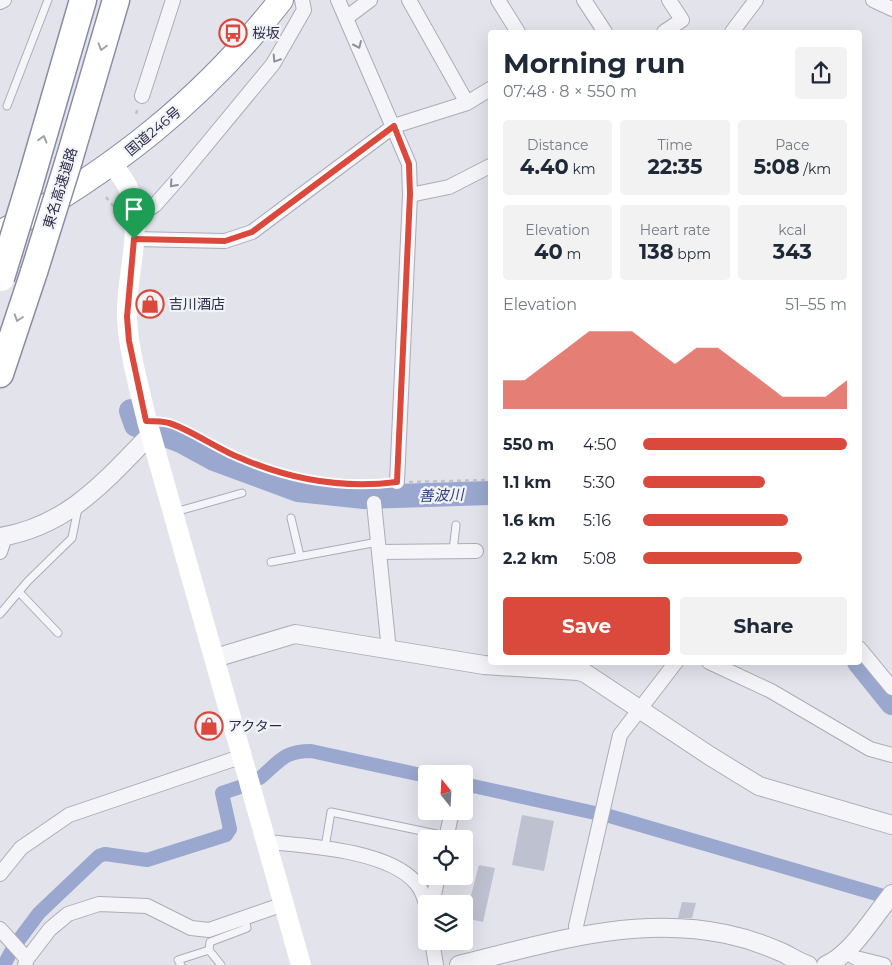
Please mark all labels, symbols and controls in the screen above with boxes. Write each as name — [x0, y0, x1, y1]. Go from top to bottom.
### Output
bus stop icon: 桜坂 — [218, 18, 248, 48]
place label: 桜坂 — [252, 24, 280, 42]
one-way arrow — [352, 40, 363, 49]
one-way arrow — [97, 42, 108, 51]
text: Morning run — [503, 46, 685, 80]
button: share — [795, 47, 847, 99]
one-way arrow — [273, 53, 283, 62]
text: 07:48 · 8 × 550 m — [503, 82, 637, 101]
street label: 国道246号 — [121, 102, 185, 160]
one-way arrow — [37, 135, 47, 143]
text: Distance — [527, 136, 588, 154]
text: Time — [657, 136, 693, 154]
text: Pace — [775, 136, 809, 154]
street label: 東名高速道路 — [39, 145, 81, 231]
text: 4.40 — [520, 154, 569, 179]
text: 22:35 — [647, 154, 702, 179]
text: 5:08 — [753, 154, 800, 179]
text: km — [569, 160, 596, 178]
text: /km — [800, 160, 831, 178]
one-way arrow — [170, 179, 179, 188]
pin — [113, 188, 155, 239]
icon: arrive — [120, 195, 148, 223]
text: Elevation — [525, 221, 590, 239]
text: Heart rate — [640, 221, 710, 239]
text: kcal — [778, 221, 806, 239]
text: 40 — [534, 239, 563, 264]
text: 138 — [639, 239, 674, 264]
text: 343 — [773, 239, 812, 264]
text: m — [563, 245, 581, 263]
text: bpm — [674, 245, 711, 263]
shop icon: 吉川酒店 — [135, 289, 165, 319]
place label: 吉川酒店 — [169, 295, 225, 313]
text: Elevation — [503, 295, 577, 314]
text: 51–55 m — [785, 295, 847, 314]
one-way arrow — [14, 314, 24, 322]
text: 550 m — [503, 435, 554, 454]
text: 4:50 — [583, 435, 617, 454]
text: 1.1 km — [503, 473, 551, 492]
text: 5:30 — [583, 473, 615, 492]
water label: 善波川 — [418, 485, 466, 505]
text: 1.6 km — [503, 511, 555, 530]
text: 5:16 — [583, 511, 611, 530]
text: 2.2 km — [503, 549, 558, 568]
text: 5:08 — [583, 549, 616, 568]
button: Save — [503, 597, 670, 655]
button: Share — [680, 597, 847, 655]
shop icon: アクター — [194, 711, 224, 741]
place label: アクター — [228, 717, 283, 735]
north arrow — [418, 765, 472, 820]
map controls — [418, 765, 473, 950]
button: locate — [418, 830, 473, 885]
button: layers — [418, 895, 473, 950]

